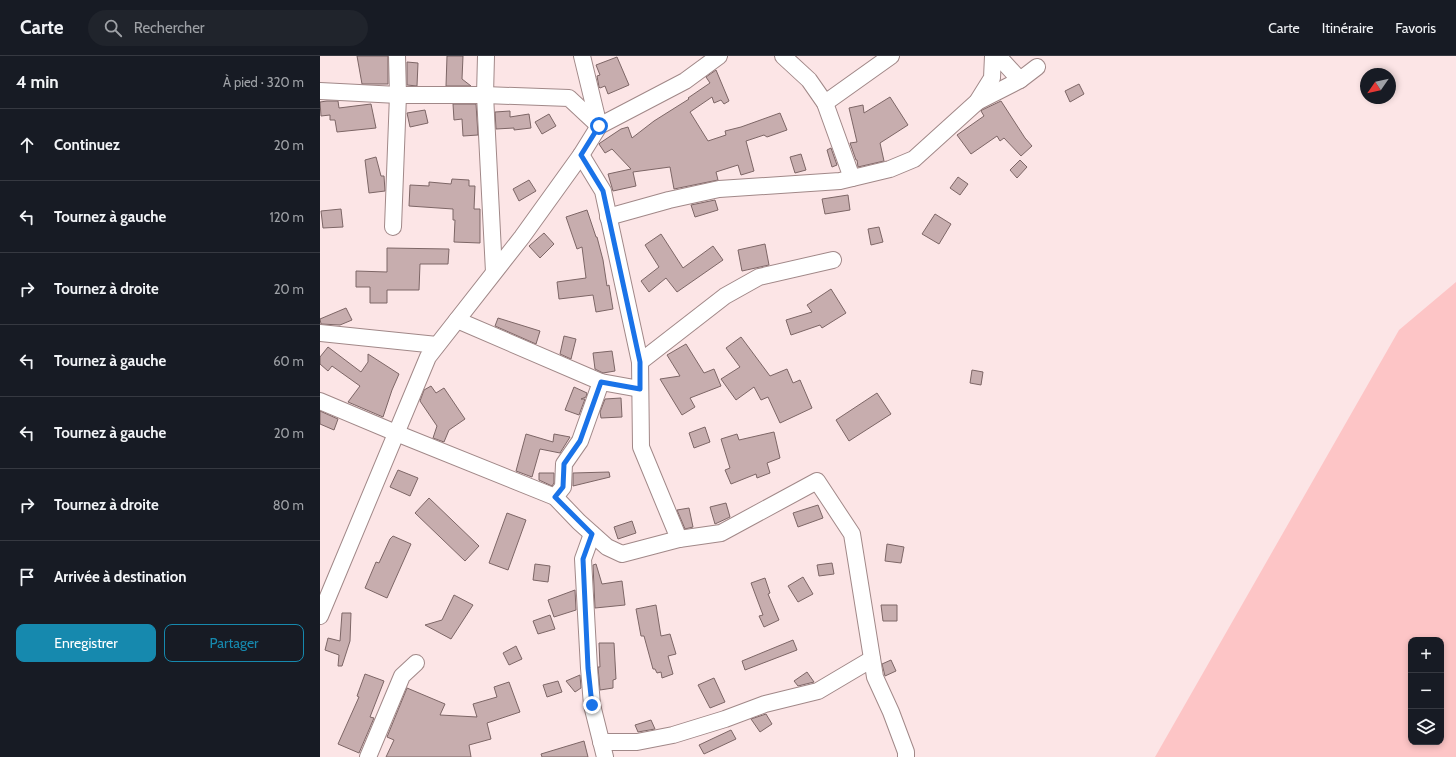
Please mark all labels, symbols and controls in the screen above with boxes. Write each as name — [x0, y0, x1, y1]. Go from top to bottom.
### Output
search box — [88, 10, 368, 46]
text: Carte — [20, 16, 64, 39]
icon: search — [102, 17, 124, 39]
text: Rechercher — [134, 19, 205, 37]
text: Carte — [1268, 19, 1300, 37]
text: Itinéraire — [1322, 19, 1373, 37]
text: Favoris — [1395, 19, 1436, 37]
north arrow — [1360, 68, 1396, 104]
text: 4 min — [16, 72, 59, 92]
text: À pied · 320 m — [223, 74, 304, 90]
route start — [590, 117, 608, 135]
icon: ahead — [16, 134, 38, 156]
text: Continuez — [54, 136, 120, 154]
text: 20 m — [274, 137, 304, 153]
icon: left — [16, 206, 38, 228]
text: Tournez à gauche — [54, 208, 166, 226]
text: 120 m — [270, 209, 304, 225]
icon: right — [16, 278, 38, 300]
text: Tournez à droite — [54, 280, 159, 298]
text: 20 m — [274, 281, 304, 297]
icon: left — [16, 350, 38, 372]
text: Tournez à gauche — [54, 352, 166, 370]
text: 60 m — [273, 353, 304, 369]
icon: left — [16, 422, 38, 444]
text: Tournez à gauche — [54, 424, 166, 442]
text: 20 m — [274, 425, 304, 441]
icon: right — [16, 494, 38, 516]
text: Tournez à droite — [54, 496, 159, 514]
text: 80 m — [273, 497, 304, 513]
icon: arrive — [16, 566, 38, 588]
text: Arrivée à destination — [54, 568, 186, 586]
button: Enregistrer — [16, 624, 156, 662]
button: Partager — [164, 624, 304, 662]
map controls — [1408, 637, 1444, 745]
button: + — [1408, 637, 1444, 673]
button: − — [1408, 673, 1444, 709]
route end — [583, 696, 601, 714]
button: layers — [1408, 709, 1444, 745]

